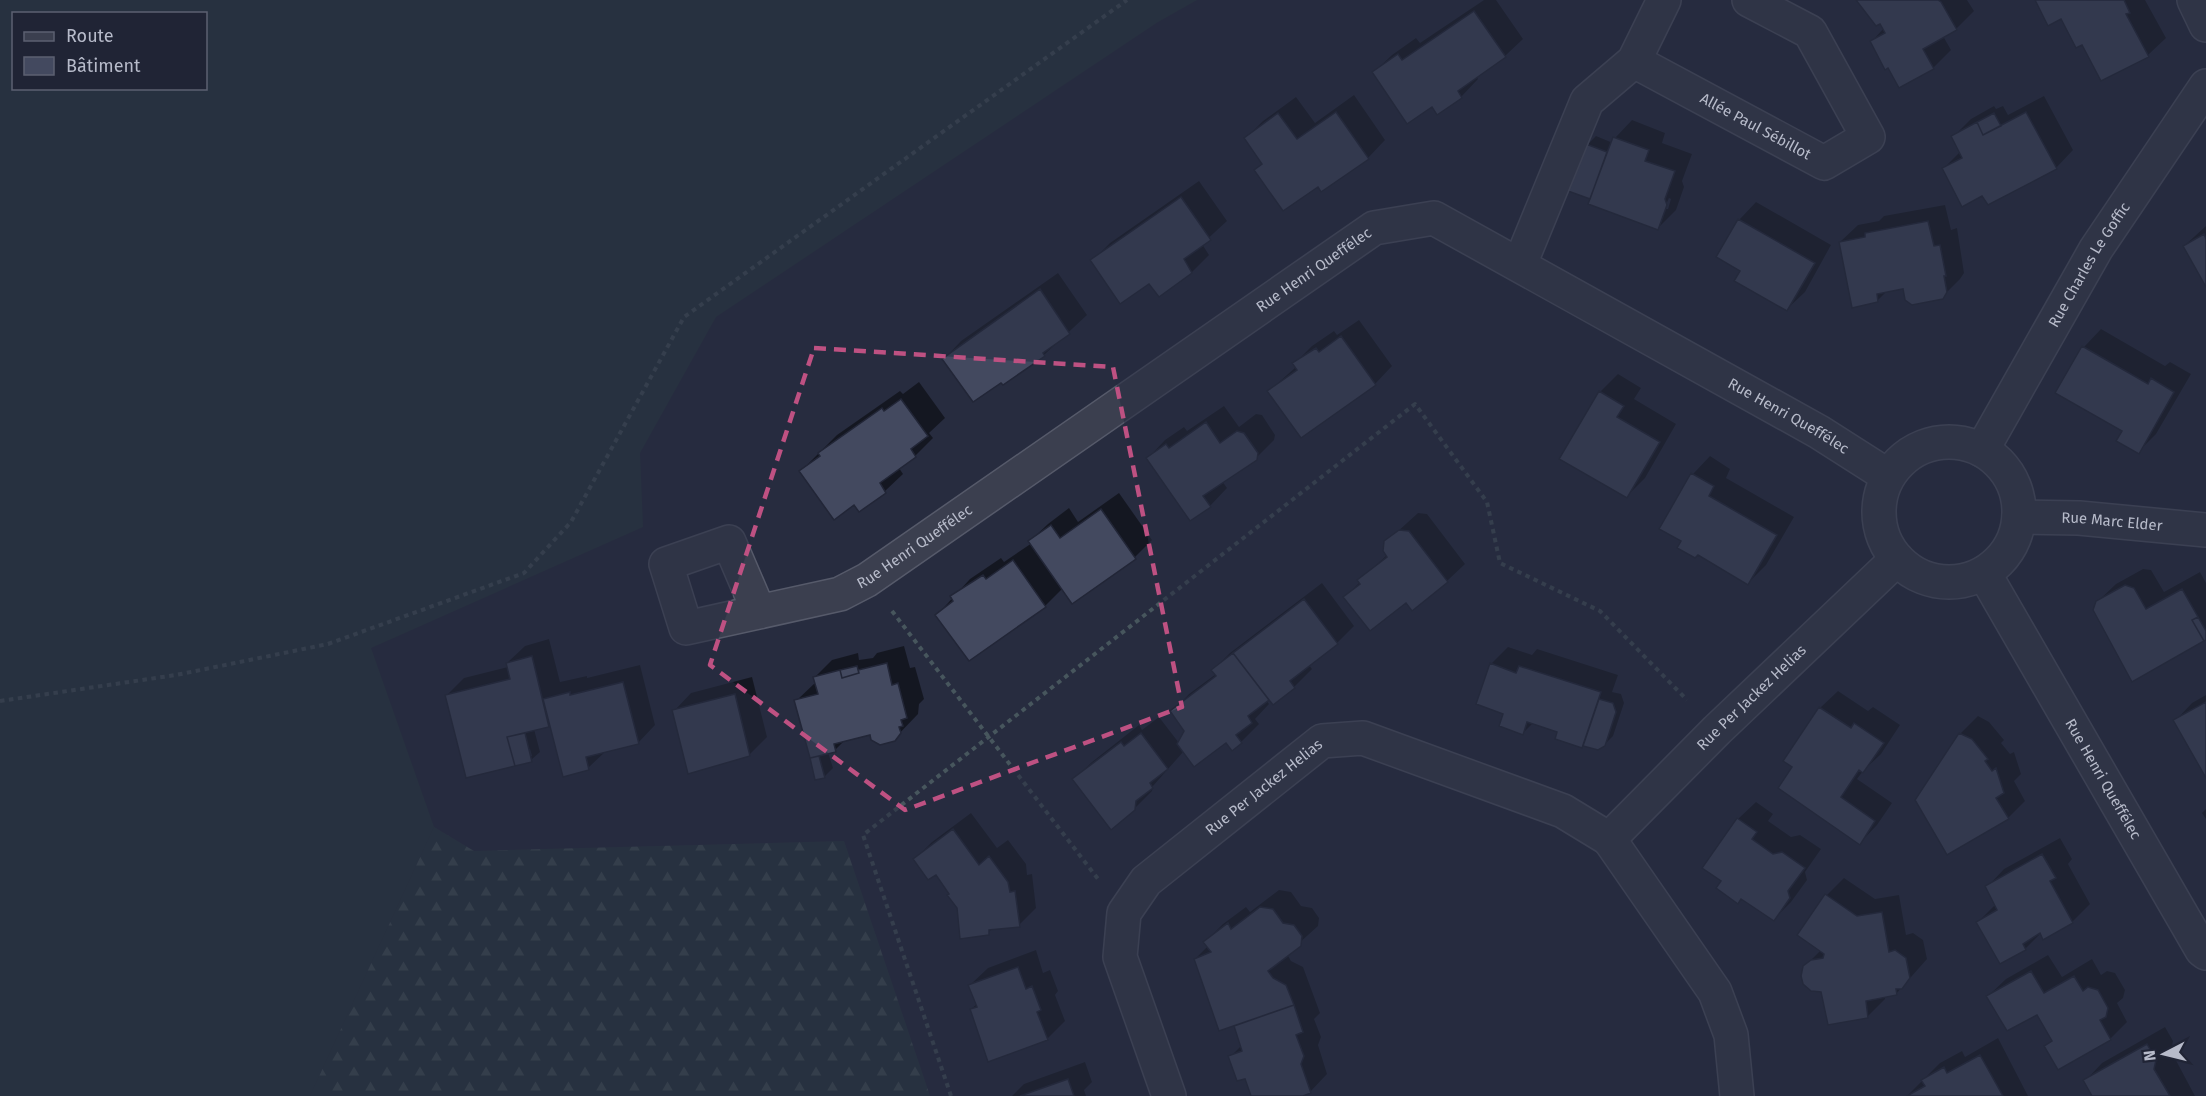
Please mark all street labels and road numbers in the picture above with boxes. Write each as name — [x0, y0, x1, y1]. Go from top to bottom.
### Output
street label: Allée Paul Sébillot — [1697, 89, 1815, 164]
street label: Rue Charles Le Goffic — [2044, 199, 2134, 330]
street label: Rue Henri Queffélec — [1253, 224, 1375, 316]
street label: Rue Henri Queffélec — [1725, 374, 1852, 458]
street label: Rue Henri Queffélec — [854, 501, 976, 593]
street label: Rue Marc Elder — [2061, 509, 2163, 535]
street label: Rue Per Jackez Helias — [1693, 641, 1810, 754]
street label: Rue Henri Queffélec — [2061, 716, 2145, 843]
street label: Rue Per Jackez Helias — [1202, 735, 1326, 839]

